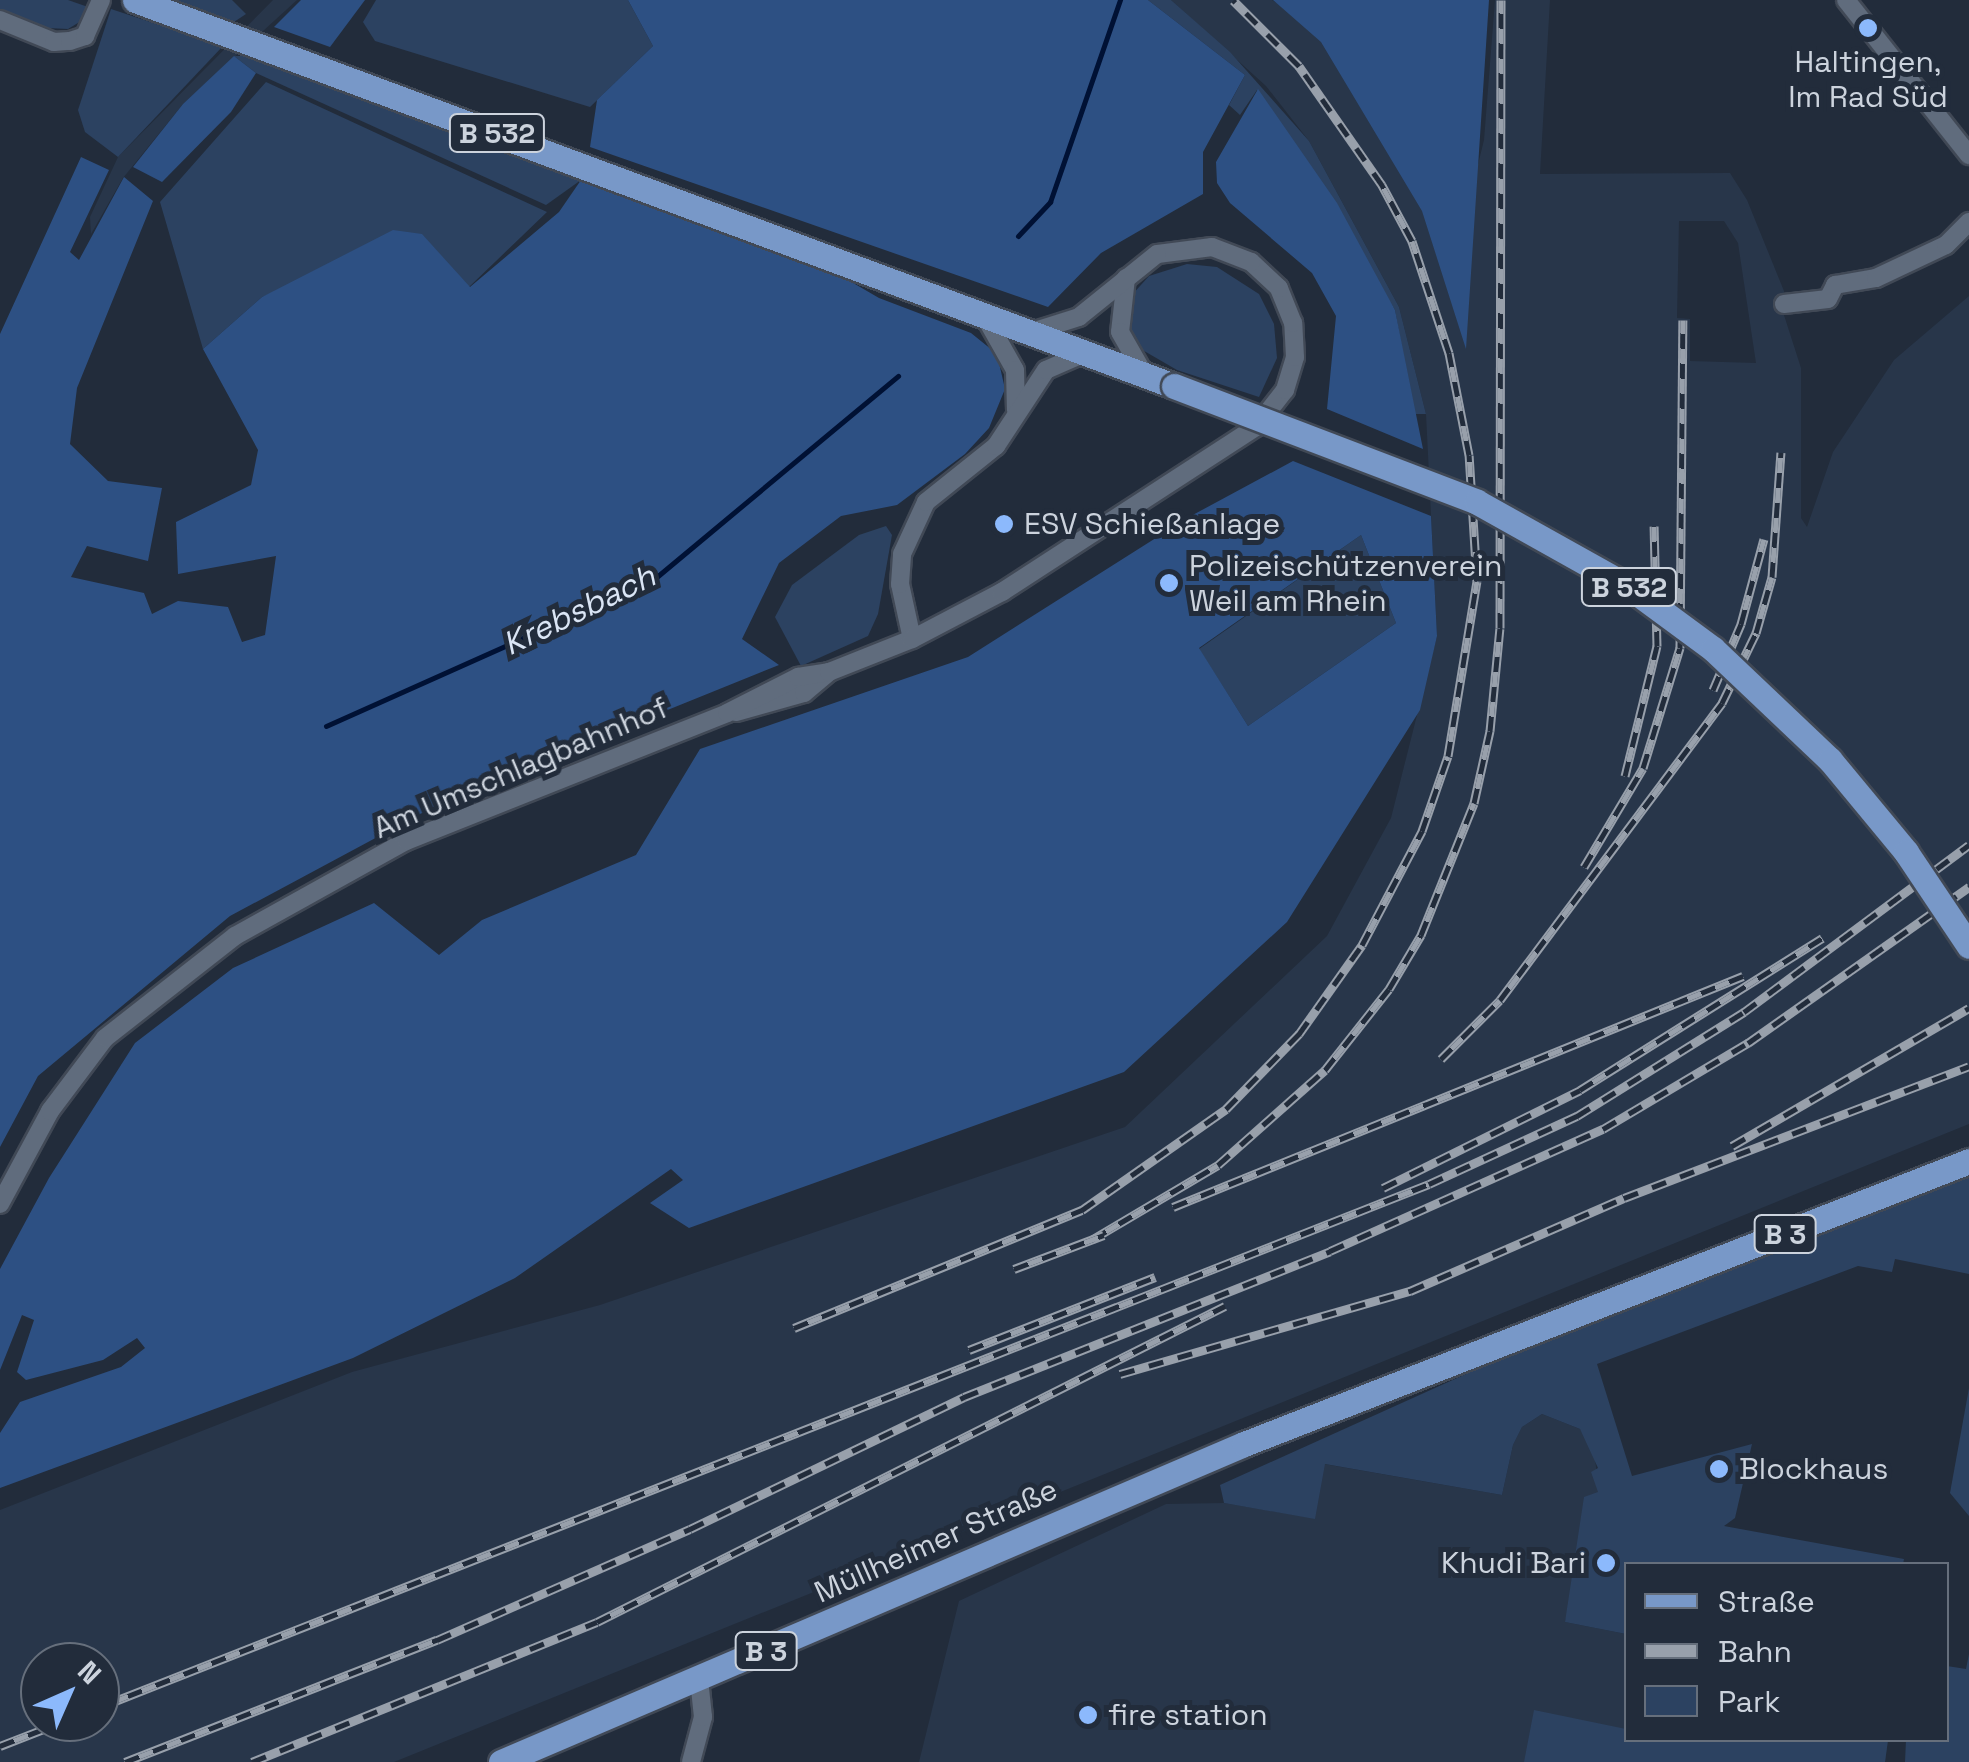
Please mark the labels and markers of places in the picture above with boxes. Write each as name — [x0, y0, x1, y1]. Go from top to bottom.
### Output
marker: Haltingen, Im Rad Süd — [1857, 17, 1879, 39]
place label: Haltingen, Im Rad Süd — [1788, 44, 1948, 114]
place label: ESV Schießanlage — [1024, 506, 1281, 542]
marker: ESV Schießanlage — [993, 513, 1015, 535]
place label: Polizeischützenverein Weil am Rhein — [1189, 548, 1502, 618]
marker: Polizeischützenverein Weil am Rhein — [1158, 572, 1180, 594]
place label: Blockhaus — [1739, 1451, 1888, 1487]
marker: Blockhaus — [1708, 1458, 1730, 1480]
place label: Khudi Bari — [1441, 1545, 1586, 1581]
marker: Khudi Bari — [1595, 1552, 1617, 1574]
place label: fire station — [1108, 1697, 1268, 1733]
marker: fire station — [1077, 1704, 1099, 1726]

